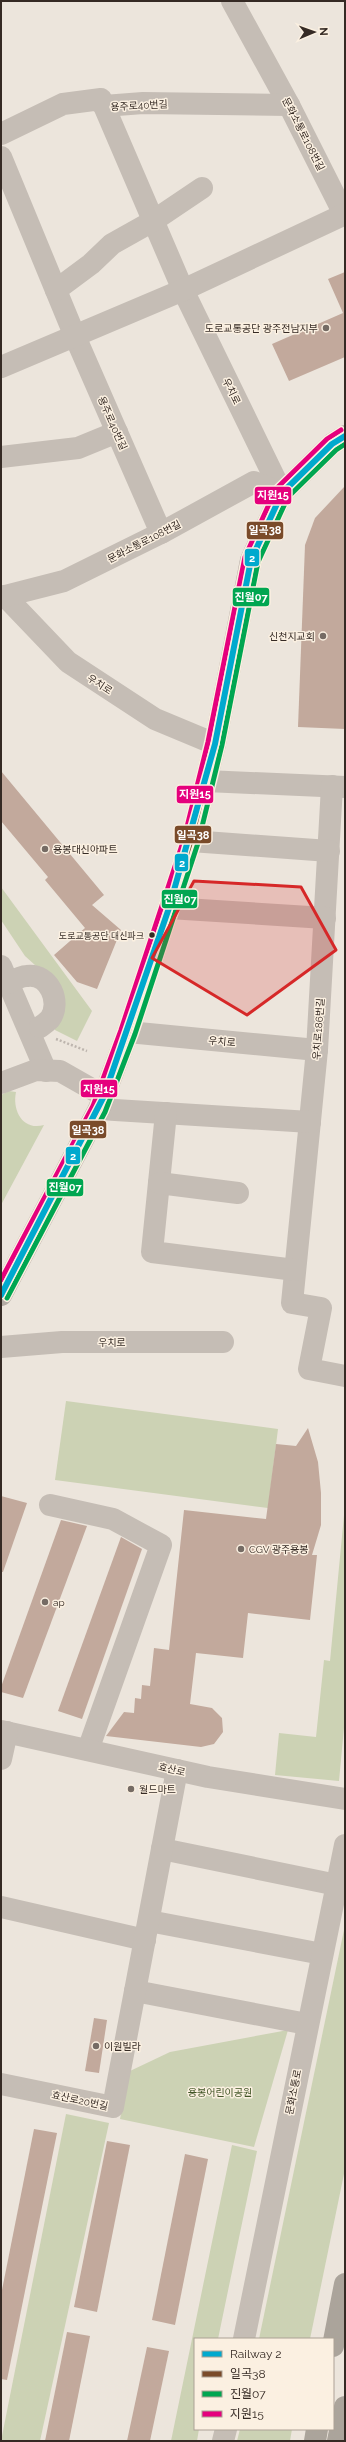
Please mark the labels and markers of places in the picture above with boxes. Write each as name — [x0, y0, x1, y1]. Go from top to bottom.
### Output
place label: 도로교통공단 광주전남지부 — [205, 323, 318, 334]
marker: 도로교통공단 광주전남지부 — [321, 323, 331, 333]
place label: 신천지교회 — [269, 631, 315, 642]
marker: 신천지교회 — [318, 631, 328, 641]
marker: 용봉대신아파트 — [40, 844, 50, 854]
place label: 용봉대신아파트 — [53, 844, 117, 855]
marker: 도로교통공단 대신파크 — [147, 930, 157, 940]
place label: 도로교통공단 대신파크 — [59, 931, 144, 941]
marker: CGV 광주용봉 — [236, 1544, 246, 1554]
place label: CGV 광주용봉 — [249, 1544, 309, 1555]
marker: ap — [40, 1597, 50, 1607]
place label: ap — [53, 1597, 65, 1608]
marker: 월드마트 — [126, 1784, 136, 1794]
place label: 월드마트 — [139, 1784, 176, 1795]
marker: 이원빌라 — [91, 2041, 101, 2051]
place label: 이원빌라 — [104, 2041, 142, 2052]

